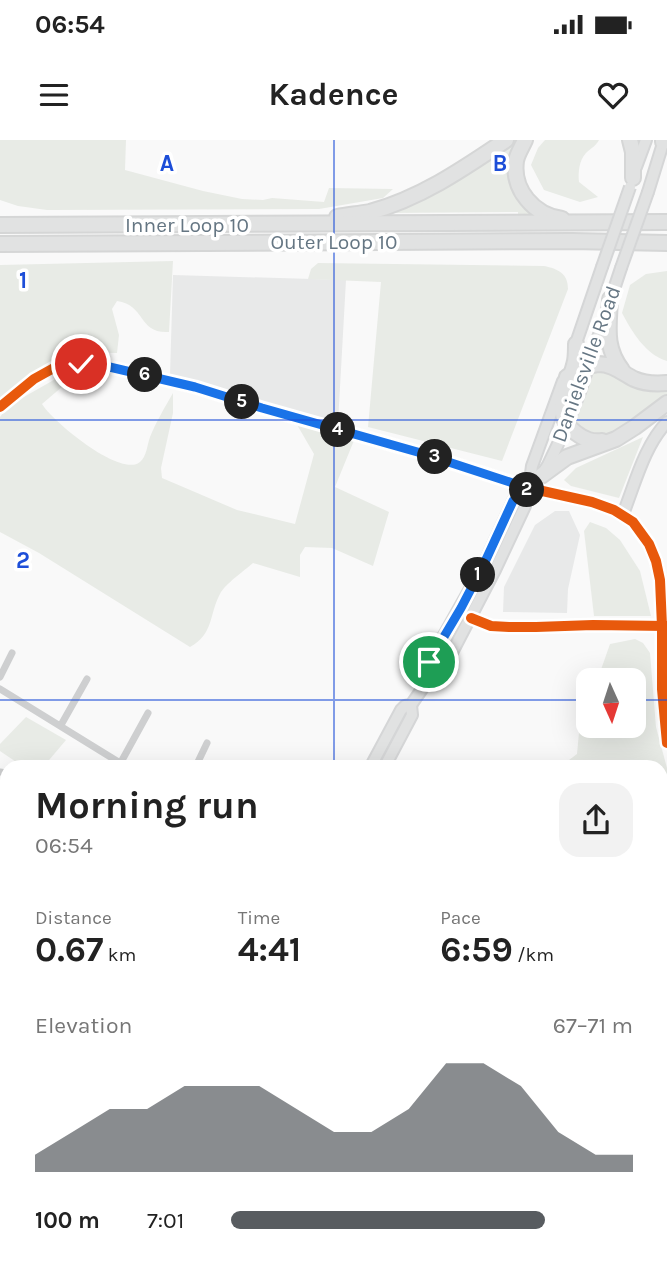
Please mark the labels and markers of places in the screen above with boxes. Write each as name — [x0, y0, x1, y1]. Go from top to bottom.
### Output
pin — [51, 334, 111, 394]
pin: 6 — [128, 358, 162, 392]
pin: 5 — [224, 384, 260, 420]
pin: 4 — [320, 412, 356, 448]
pin: 3 — [418, 440, 452, 474]
pin: 2 — [510, 472, 544, 508]
pin: 1 — [461, 558, 496, 592]
pin — [399, 632, 459, 692]

